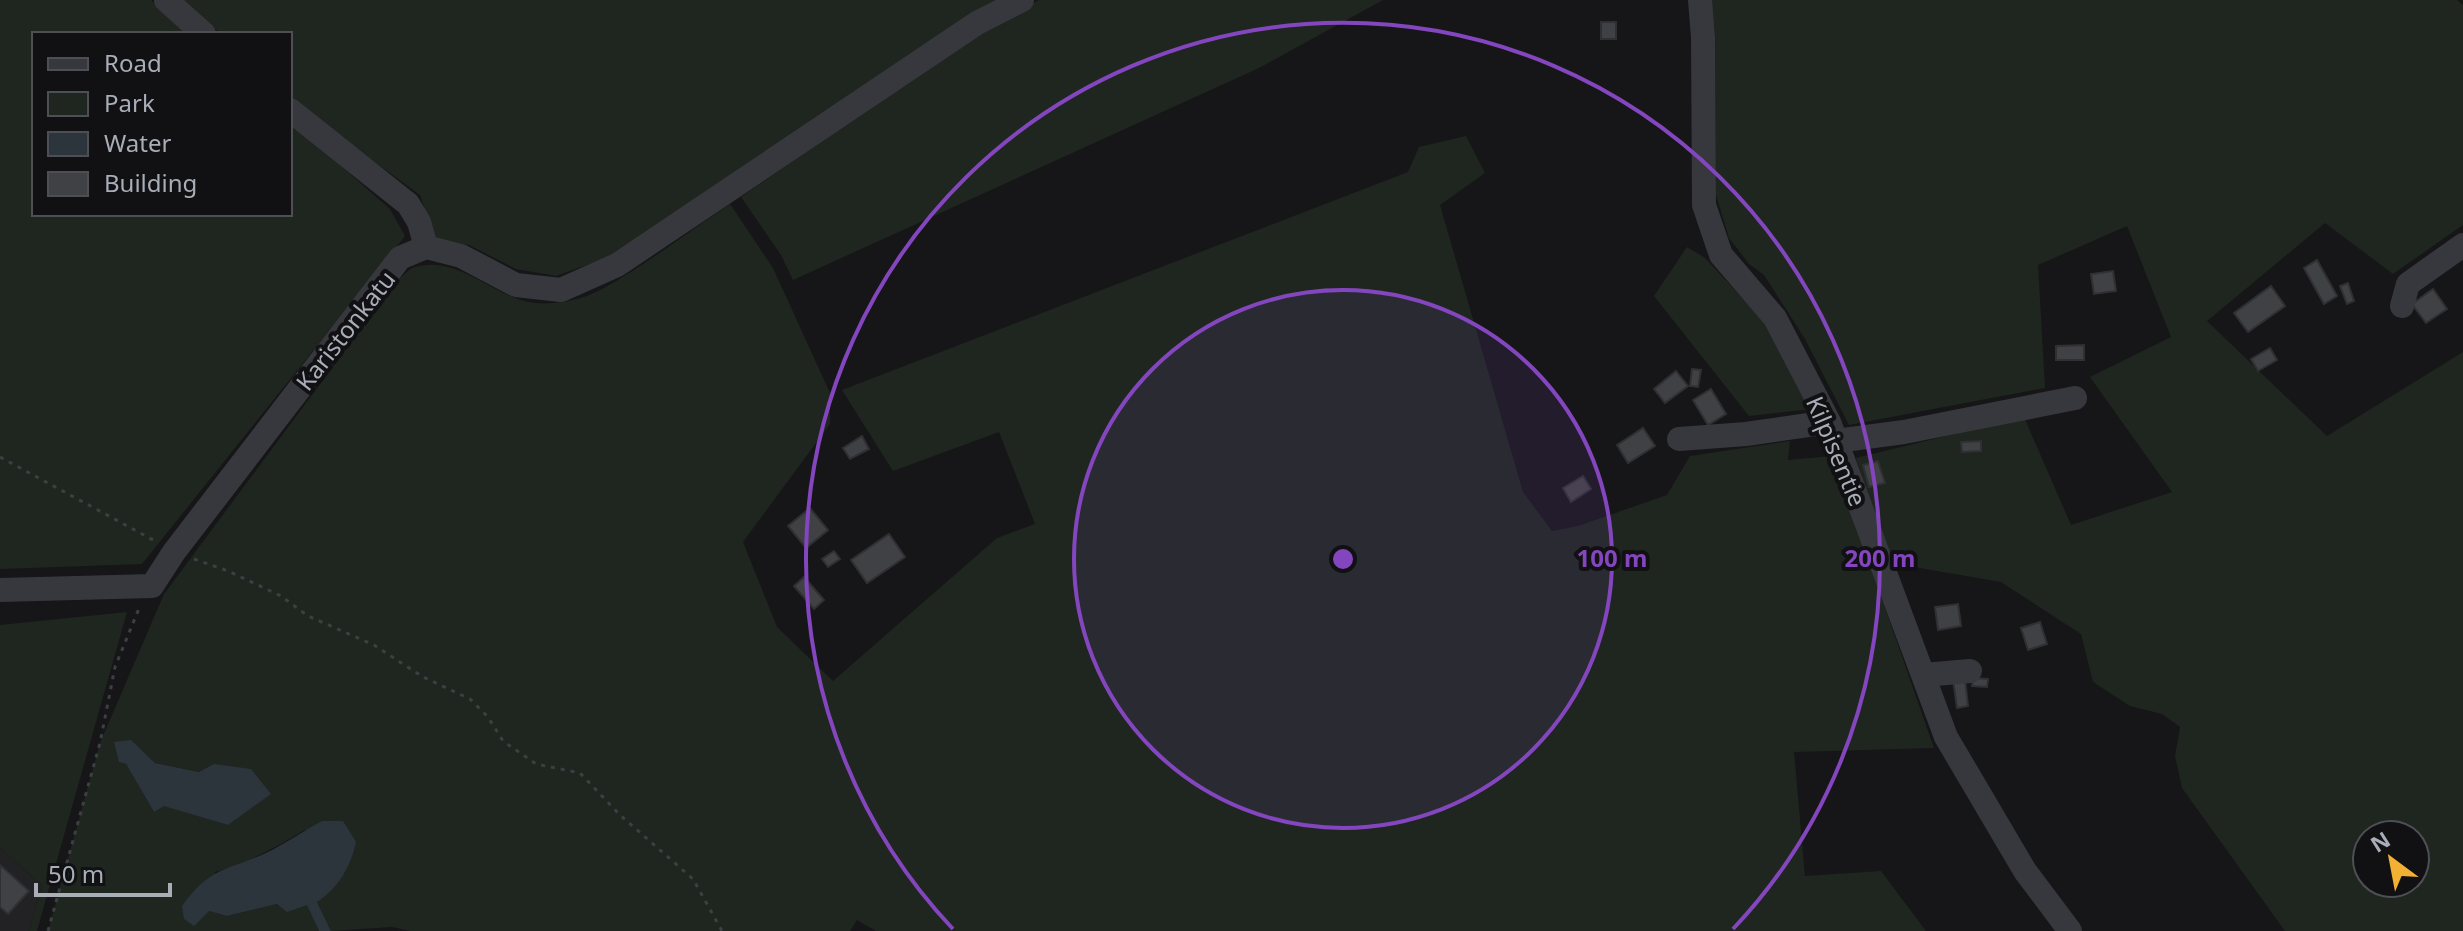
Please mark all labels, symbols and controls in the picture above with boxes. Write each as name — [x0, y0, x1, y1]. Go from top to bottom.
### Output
legend — [32, 32, 292, 216]
text: Road — [104, 46, 162, 79]
text: Park — [104, 86, 155, 119]
text: Water — [104, 126, 172, 159]
text: Building — [104, 166, 197, 199]
street label: Karistonkatu — [288, 263, 402, 397]
street label: Kilpisentie — [1799, 391, 1875, 511]
text: 100 m — [1577, 541, 1647, 574]
text: 200 m — [1845, 541, 1915, 574]
centre of rings — [1329, 545, 1357, 573]
north arrow — [2351, 819, 2431, 899]
text: N — [2364, 824, 2395, 859]
scale bar — [36, 847, 170, 897]
text: 50 m — [48, 857, 104, 890]

